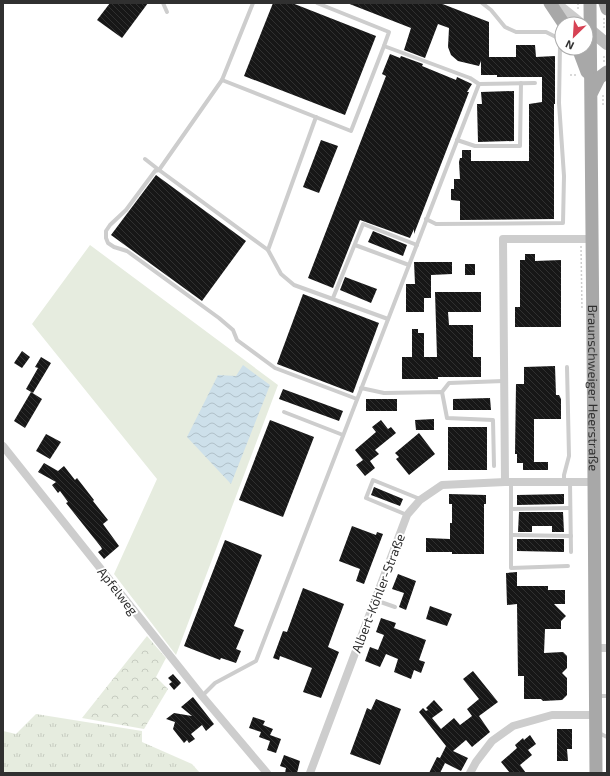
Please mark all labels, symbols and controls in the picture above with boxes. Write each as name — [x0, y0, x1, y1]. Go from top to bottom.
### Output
north arrow — [554, 16, 594, 56]
text: N — [563, 38, 576, 53]
street label: Braunschweiger Heerstraße — [585, 305, 602, 471]
street label: Albert-Köhler-Straße — [348, 531, 408, 655]
street label: Apfelweg — [94, 564, 142, 618]

